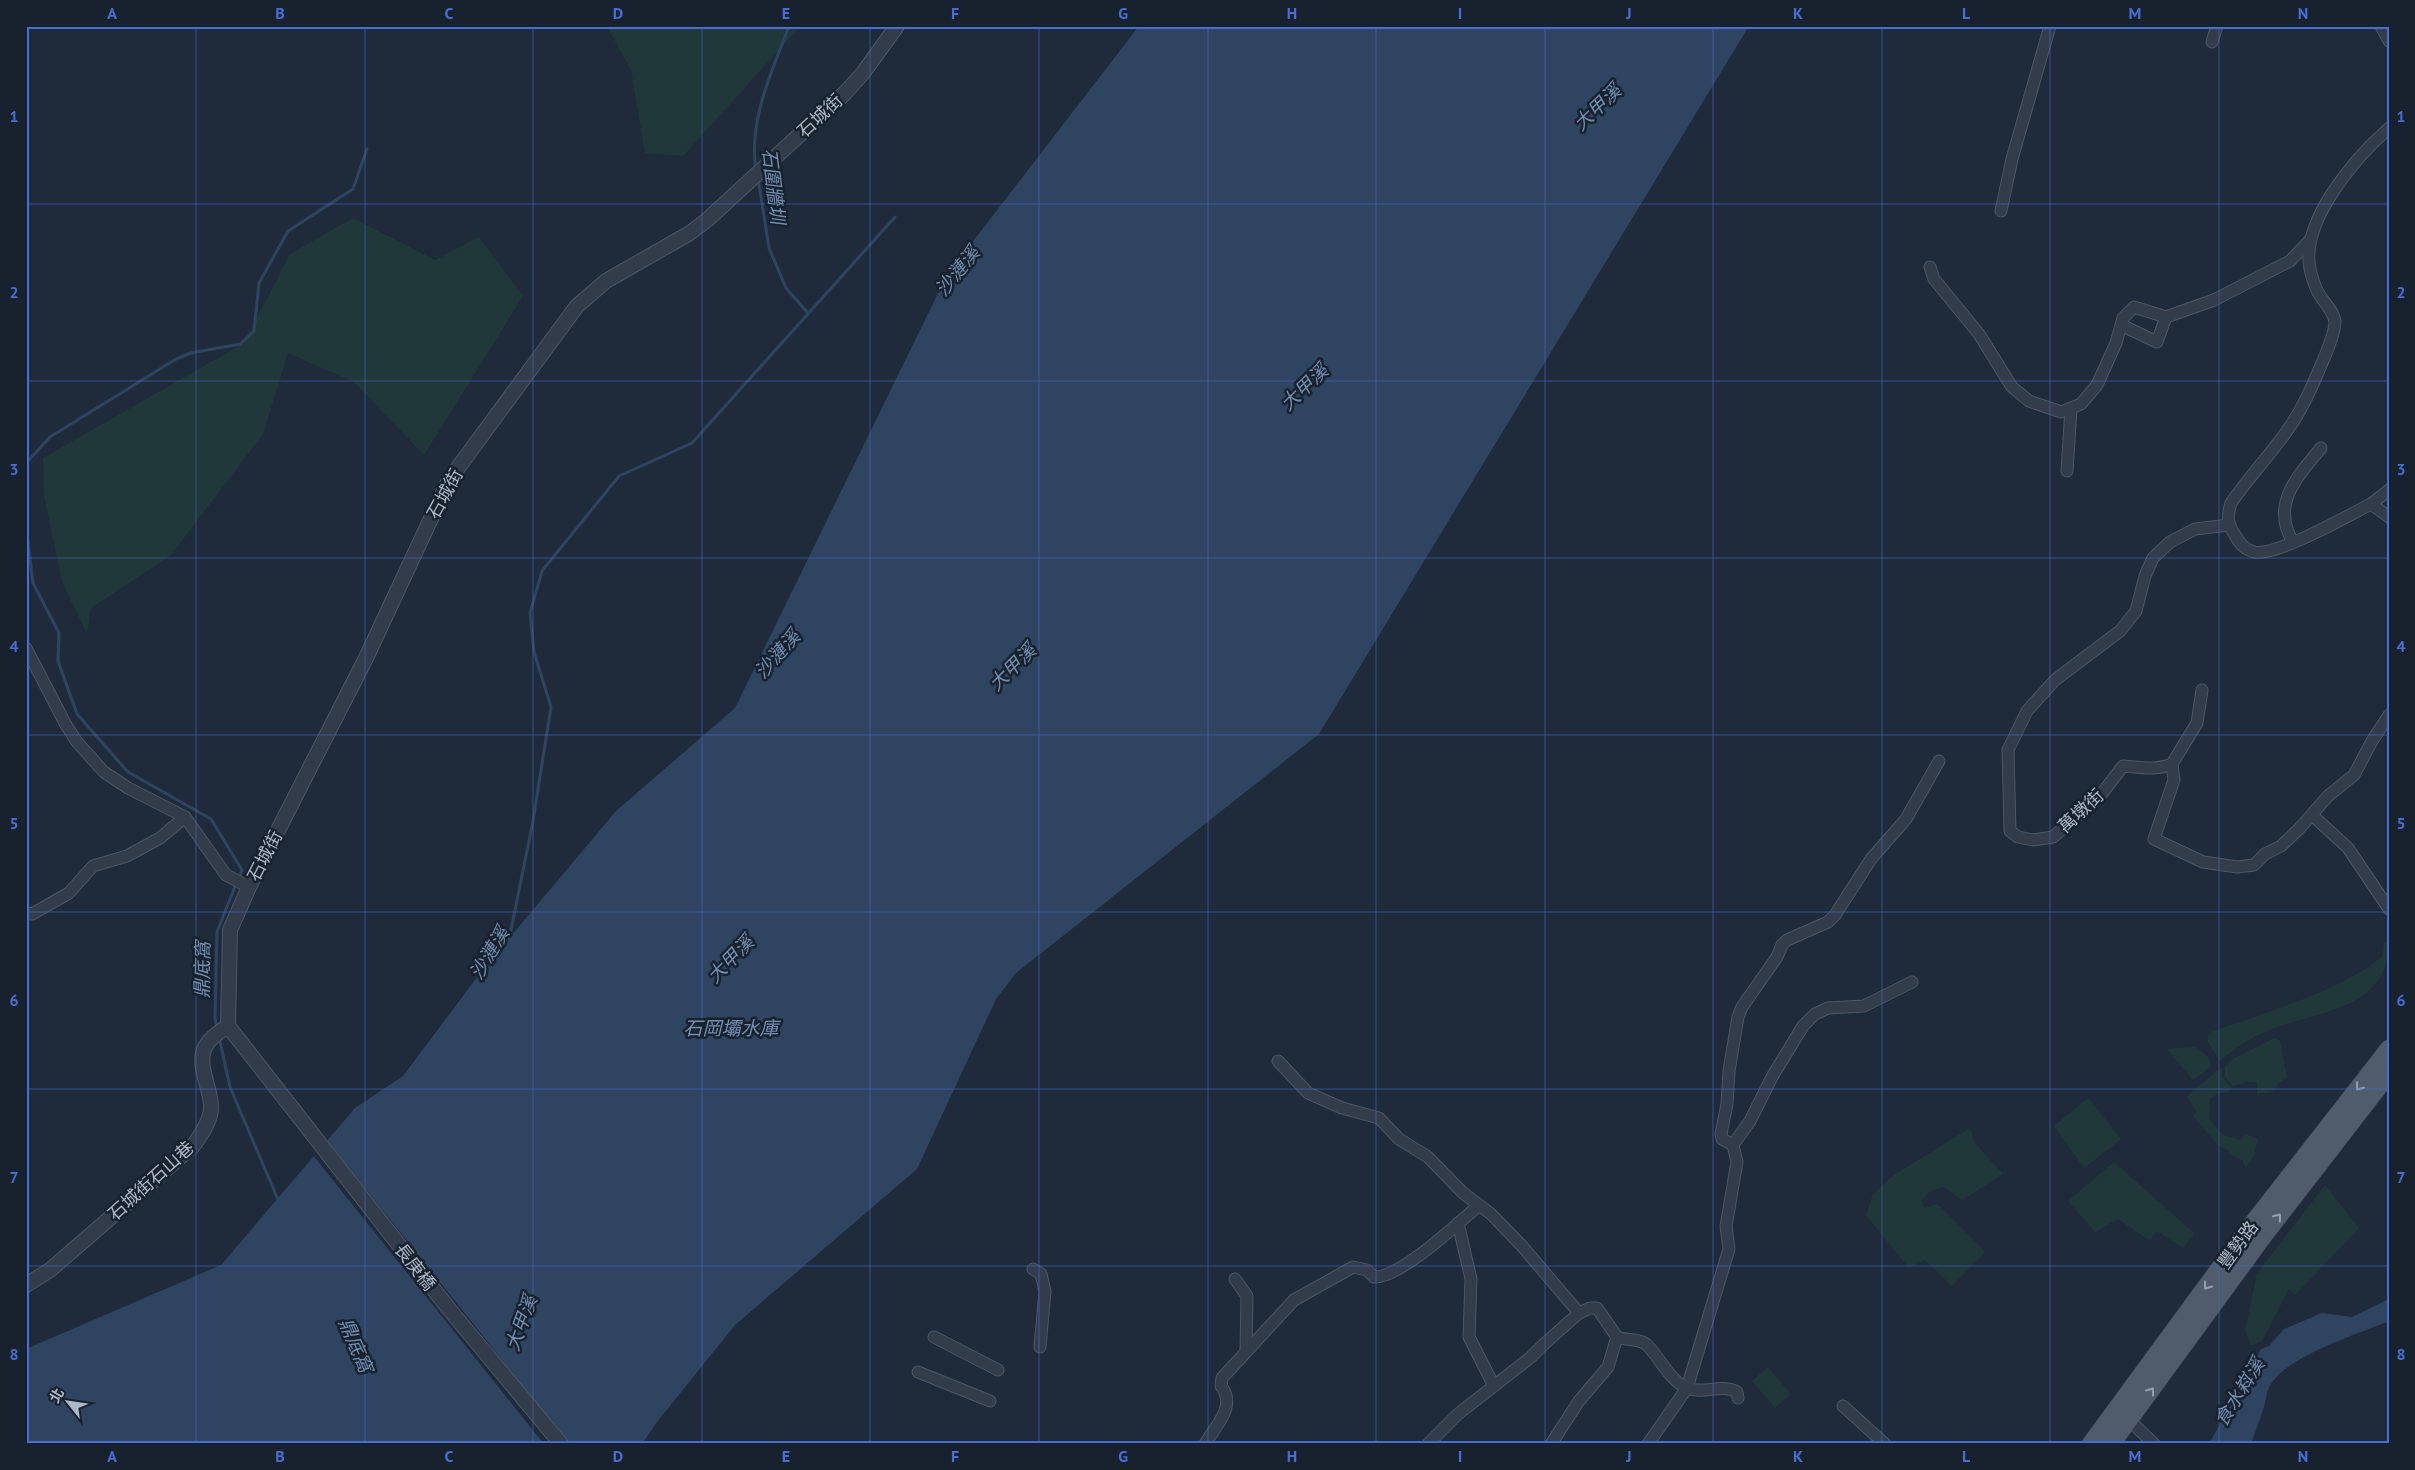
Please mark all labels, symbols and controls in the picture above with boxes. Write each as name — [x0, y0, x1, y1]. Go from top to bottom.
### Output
text: A — [107, 3, 117, 23]
text: B — [275, 3, 285, 23]
text: C — [445, 3, 454, 23]
text: D — [613, 3, 623, 23]
text: E — [782, 3, 790, 23]
text: F — [951, 3, 959, 23]
text: G — [1118, 3, 1128, 23]
text: H — [1287, 3, 1297, 23]
text: I — [1458, 3, 1462, 23]
text: J — [1625, 3, 1632, 23]
text: K — [1793, 3, 1803, 23]
text: L — [1962, 3, 1971, 23]
text: M — [2129, 3, 2141, 23]
text: N — [2298, 3, 2308, 23]
water label: 大甲溪 — [1568, 76, 1628, 135]
street label: 石城街 — [792, 89, 847, 142]
text: 1 — [9, 106, 19, 126]
text: 1 — [2396, 106, 2406, 126]
water label: 石圍牆圳 — [757, 147, 791, 228]
water label: 沙漣溪 — [930, 239, 986, 301]
text: 2 — [9, 282, 19, 302]
text: 2 — [2396, 282, 2406, 302]
water label: 大甲溪 — [1275, 356, 1335, 415]
text: 3 — [9, 459, 19, 479]
text: 3 — [2396, 459, 2406, 479]
street label: 石城街 — [421, 465, 468, 523]
water label: 沙漣溪 — [749, 623, 807, 683]
text: 4 — [9, 636, 19, 656]
water label: 大甲溪 — [983, 636, 1043, 696]
text: 4 — [2396, 636, 2406, 656]
street label: 萬墩街 — [2053, 784, 2108, 837]
text: 5 — [9, 813, 19, 833]
text: 5 — [2396, 813, 2406, 833]
street label: 石城街 — [242, 826, 287, 885]
water label: 沙漣溪 — [464, 920, 516, 984]
water label: 大甲溪 — [702, 928, 761, 988]
water label: 鼎底窩 — [190, 938, 215, 999]
text: 6 — [9, 990, 19, 1010]
text: 6 — [2396, 990, 2406, 1010]
water label: 石岡壩水庫 — [683, 1016, 781, 1040]
one-way arrow — [2356, 1081, 2364, 1090]
street label: 石城街石山巷 — [103, 1136, 198, 1225]
text: 7 — [9, 1167, 19, 1187]
text: 7 — [2396, 1167, 2406, 1187]
one-way arrow — [2272, 1213, 2281, 1223]
street label: 豐勢路 — [2212, 1216, 2263, 1273]
street label: 長庚橋 — [390, 1238, 441, 1295]
one-way arrow — [2205, 1280, 2213, 1289]
water label: 大甲溪 — [500, 1289, 543, 1354]
water label: 鼎底窩 — [334, 1314, 379, 1379]
text: 8 — [9, 1344, 19, 1364]
text: 8 — [2396, 1344, 2406, 1364]
water label: 食水嵙溪 — [2209, 1351, 2271, 1431]
north arrow — [42, 1378, 92, 1428]
text: 北 — [45, 1385, 68, 1406]
one-way arrow — [2144, 1387, 2154, 1396]
text: A — [107, 1446, 117, 1466]
text: B — [275, 1446, 285, 1466]
text: C — [445, 1446, 454, 1466]
text: D — [613, 1446, 623, 1466]
text: E — [782, 1446, 790, 1466]
text: F — [951, 1446, 959, 1466]
text: G — [1118, 1446, 1128, 1466]
text: H — [1287, 1446, 1297, 1466]
text: I — [1458, 1446, 1462, 1466]
text: J — [1625, 1446, 1632, 1466]
text: K — [1793, 1446, 1803, 1466]
text: L — [1962, 1446, 1971, 1466]
text: M — [2129, 1446, 2141, 1466]
text: N — [2298, 1446, 2308, 1466]

